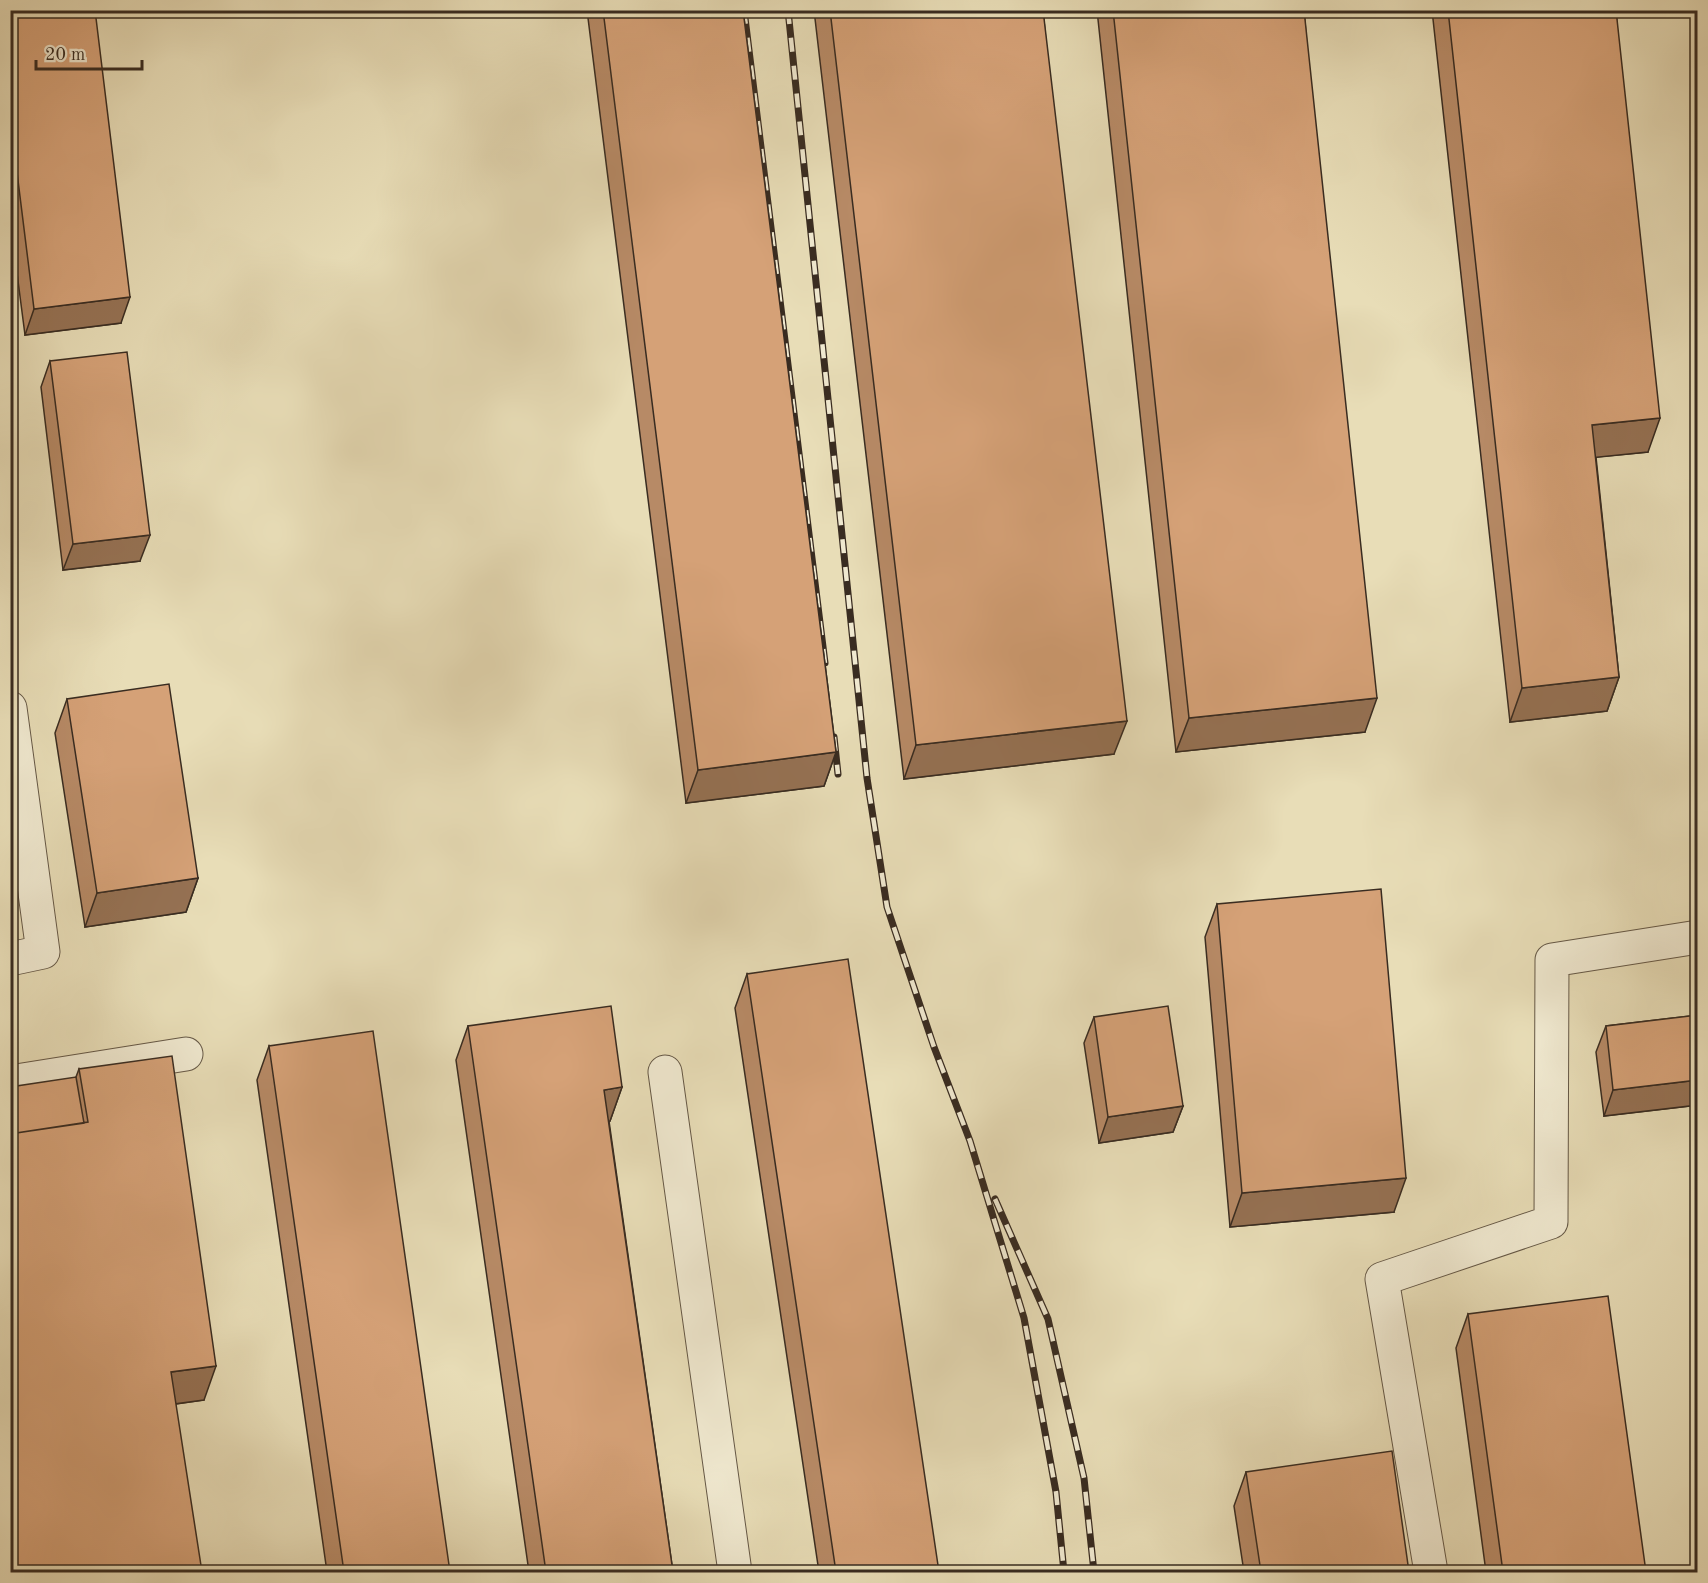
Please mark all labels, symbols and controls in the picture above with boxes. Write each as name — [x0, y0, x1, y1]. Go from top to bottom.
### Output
scale bar — [36, 33, 142, 71]
text: 20 m — [45, 46, 85, 64]

